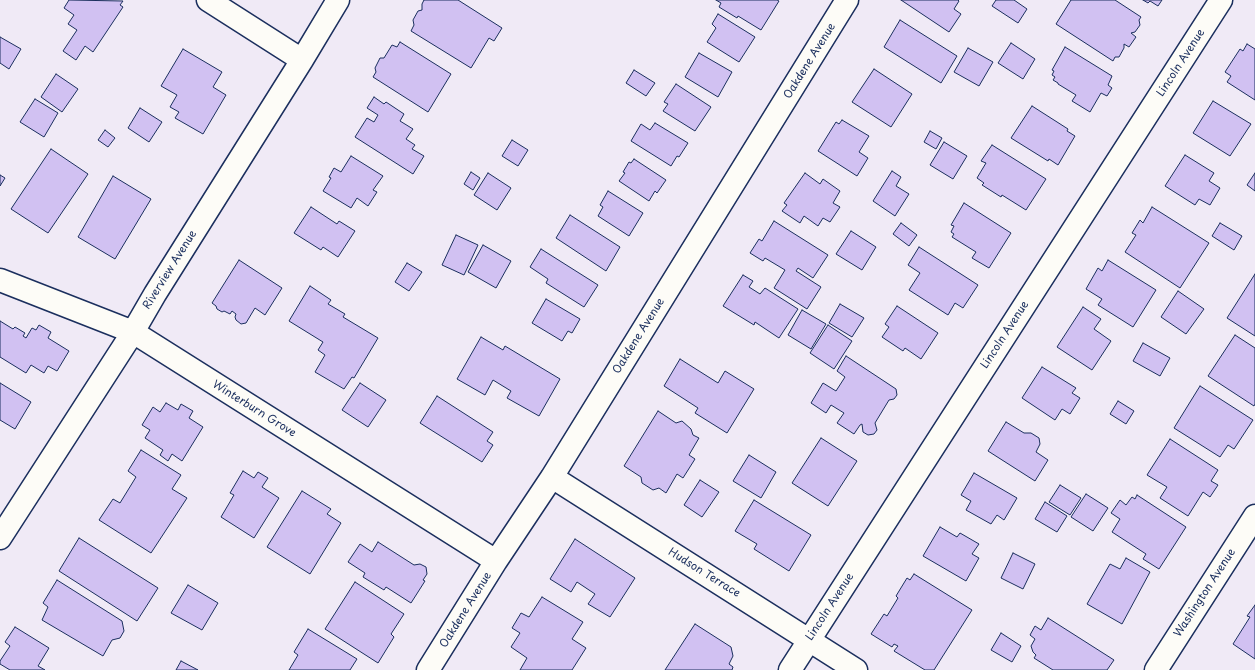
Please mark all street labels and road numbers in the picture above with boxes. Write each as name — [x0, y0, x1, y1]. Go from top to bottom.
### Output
street label: Oakdene Avenue — [781, 21, 839, 101]
street label: Lincoln Avenue — [1154, 27, 1208, 99]
street label: Riverview Avenue — [140, 228, 200, 312]
street label: Oakdene Avenue — [610, 296, 668, 376]
street label: Lincoln Avenue — [978, 299, 1032, 371]
street label: Winterburn Grove — [210, 378, 298, 440]
street label: Hudson Terrace — [666, 546, 742, 600]
street label: Washington Avenue — [1171, 546, 1239, 640]
street label: Oakdene Avenue — [437, 570, 495, 650]
street label: Lincoln Avenue — [803, 571, 857, 643]

